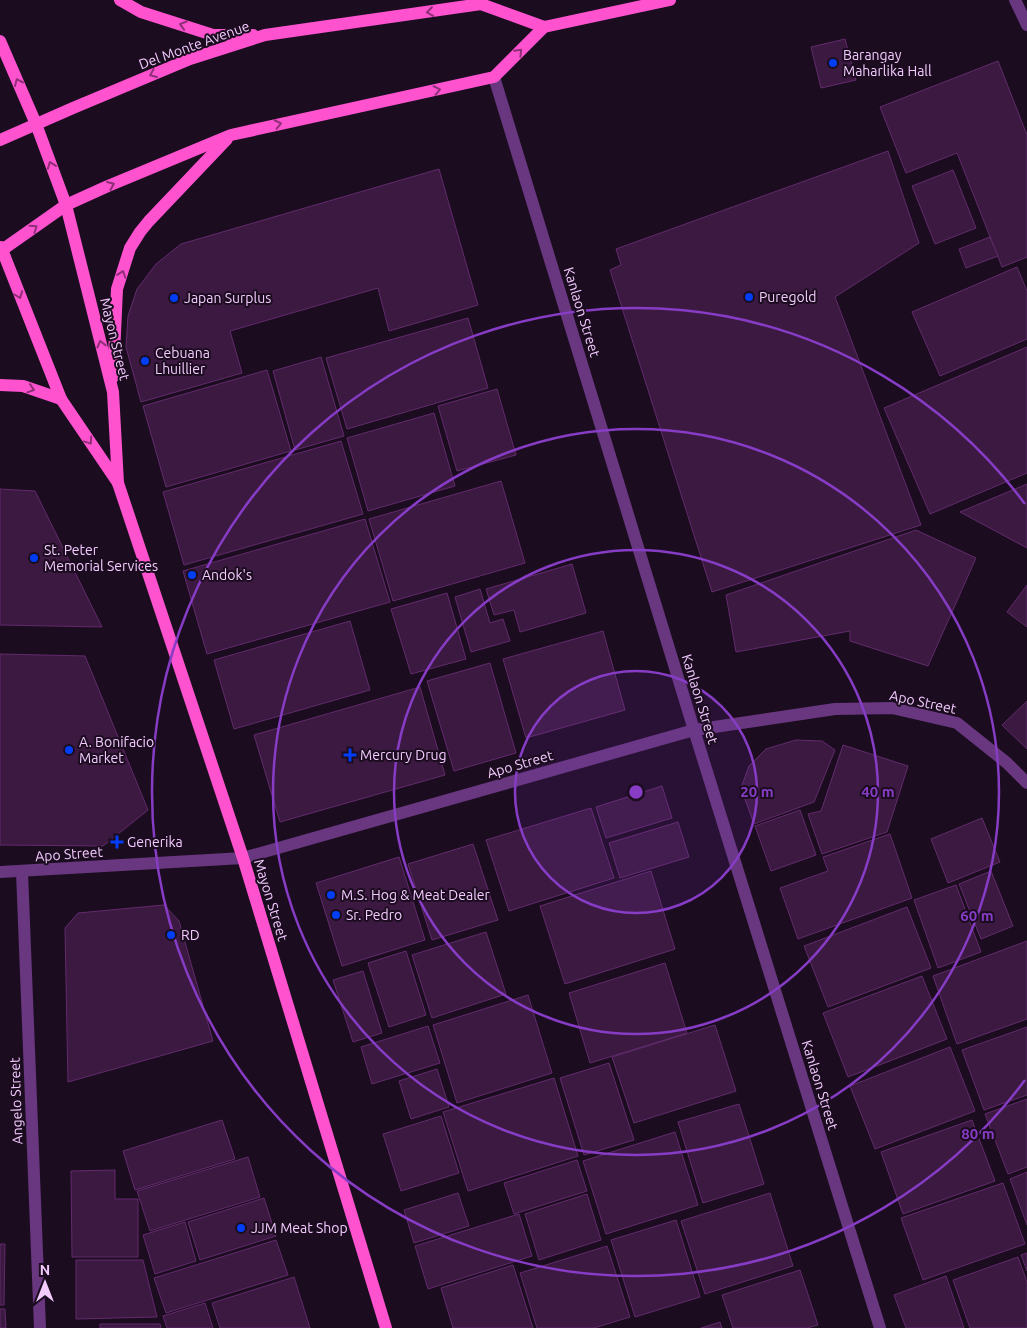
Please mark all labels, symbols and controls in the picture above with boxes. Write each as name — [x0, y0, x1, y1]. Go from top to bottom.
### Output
one-way arrow — [425, 6, 433, 17]
street label: Del Monte Avenue — [137, 18, 251, 72]
one-way arrow — [179, 21, 188, 31]
place label: Barangay Maharlika Hall — [843, 47, 932, 79]
one-way arrow — [513, 49, 522, 58]
marker: Barangay Maharlika Hall — [827, 57, 839, 69]
one-way arrow — [149, 68, 158, 79]
one-way arrow — [14, 78, 25, 87]
one-way arrow — [433, 85, 442, 96]
one-way arrow — [274, 119, 283, 130]
one-way arrow — [47, 161, 57, 169]
one-way arrow — [106, 181, 115, 192]
one-way arrow — [29, 224, 38, 234]
street label: Kanlaon Street — [561, 265, 603, 359]
one-way arrow — [116, 270, 126, 279]
place label: Puregold — [759, 289, 816, 305]
one-way arrow — [13, 290, 23, 299]
place label: Japan Surplus — [184, 290, 271, 306]
marker: Puregold — [743, 291, 755, 303]
marker: Japan Surplus — [168, 292, 180, 304]
street label: Mayon Street — [97, 296, 133, 382]
one-way arrow — [96, 340, 107, 349]
place label: Cebuana Lhuillier — [155, 345, 210, 377]
marker: Cebuana Lhuillier — [139, 355, 151, 367]
one-way arrow — [26, 383, 35, 393]
one-way arrow — [83, 435, 92, 445]
place label: St. Peter Memorial Services — [44, 542, 158, 574]
marker: St. Peter Memorial Services — [28, 552, 40, 564]
place label: Andok's — [202, 567, 252, 583]
marker: Andok's — [186, 569, 198, 581]
street label: Kanlaon Street — [679, 652, 721, 746]
street label: Apo Street — [888, 687, 958, 717]
place label: A. Bonifacio Market — [79, 734, 154, 766]
marker: A. Bonifacio Market — [63, 744, 75, 756]
place label: Mercury Drug — [360, 747, 447, 763]
street label: Apo Street — [485, 747, 555, 781]
marker: Mercury Drug — [344, 749, 356, 761]
centre of rings — [627, 783, 645, 801]
text: 20 m — [740, 783, 774, 800]
text: 40 m — [861, 783, 895, 800]
place label: Generika — [127, 834, 183, 850]
marker: Generika — [111, 836, 123, 848]
street label: Apo Street — [35, 844, 104, 864]
street label: Mayon Street — [251, 857, 291, 943]
place label: M.S. Hog & Meat Dealer — [341, 887, 491, 903]
marker: M.S. Hog & Meat Dealer — [325, 889, 337, 901]
place label: Sr. Pedro — [346, 907, 402, 923]
text: 60 m — [960, 907, 994, 924]
marker: Sr. Pedro — [330, 909, 342, 921]
place label: RD — [181, 927, 200, 943]
marker: RD — [165, 929, 177, 941]
street label: Kanlaon Street — [799, 1038, 841, 1132]
street label: Angelo Street — [6, 1057, 26, 1145]
text: 80 m — [961, 1125, 995, 1142]
place label: JJM Meat Shop — [251, 1220, 348, 1236]
marker: JJM Meat Shop — [235, 1222, 247, 1234]
north arrow — [20, 1258, 70, 1308]
text: N — [40, 1262, 50, 1278]

